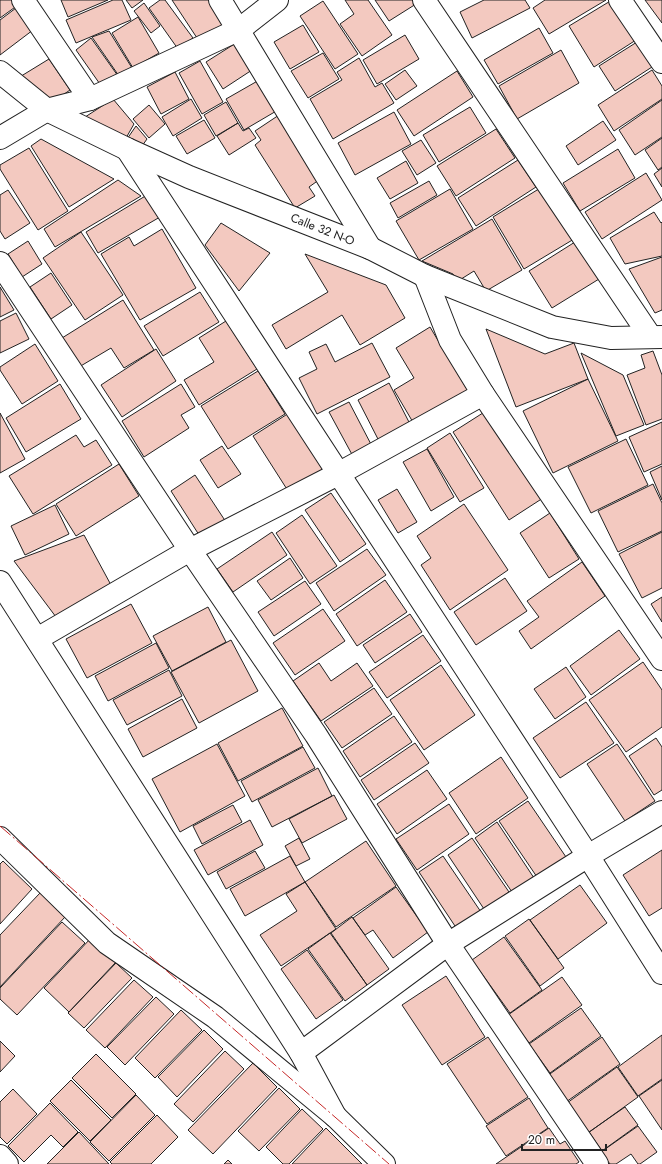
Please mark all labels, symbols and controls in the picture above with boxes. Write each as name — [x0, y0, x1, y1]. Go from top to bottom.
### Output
street label: Calle 32 N-O — [288, 209, 357, 250]
scale bar — [522, 1126, 606, 1152]
text: 20 m — [528, 1131, 555, 1149]

